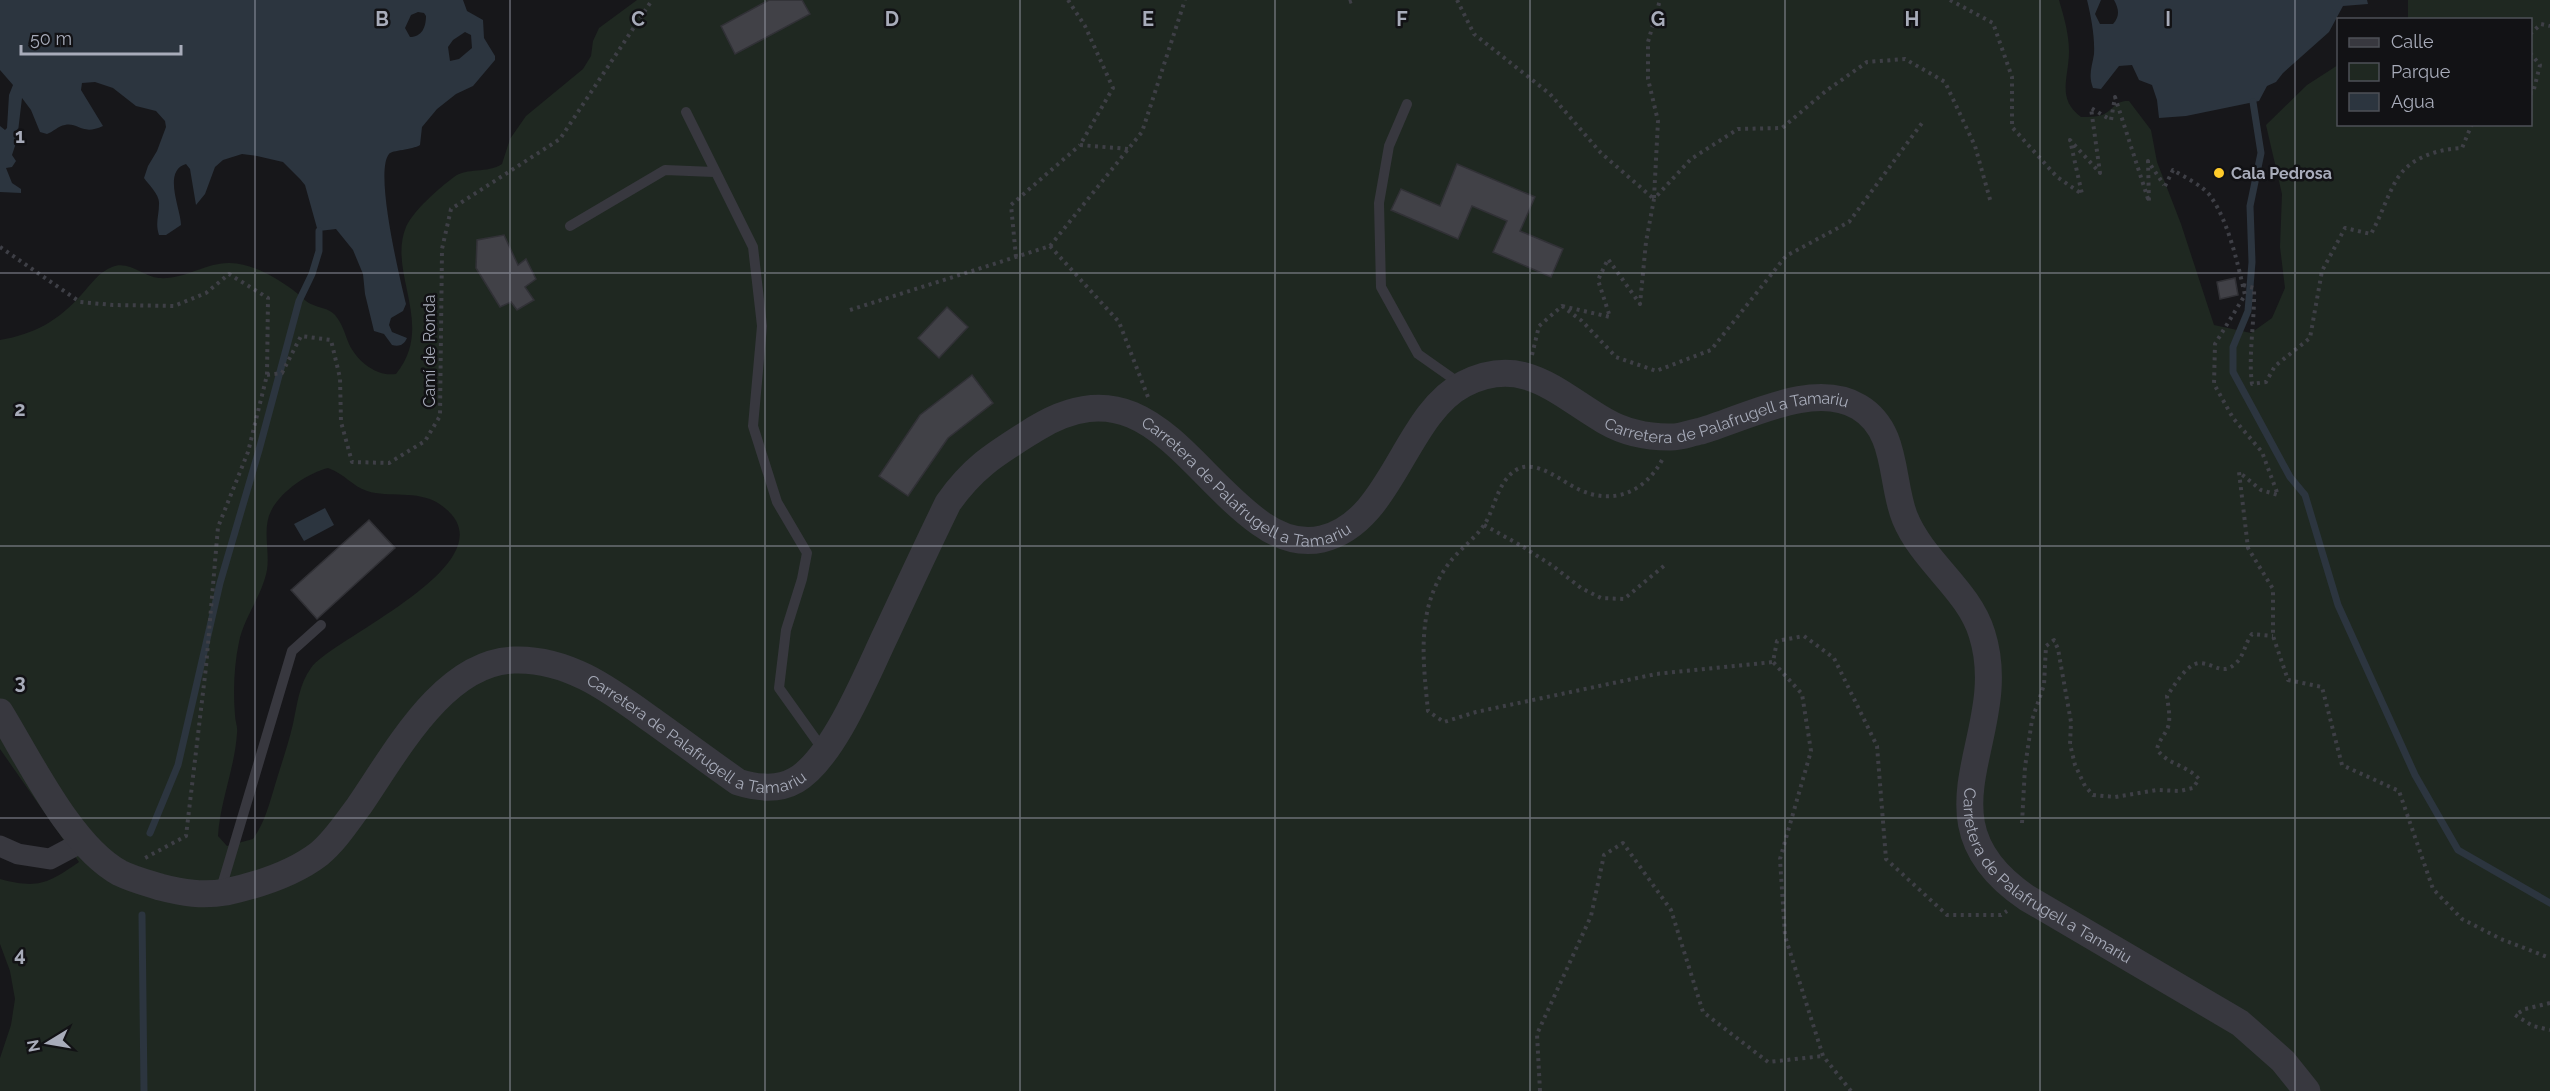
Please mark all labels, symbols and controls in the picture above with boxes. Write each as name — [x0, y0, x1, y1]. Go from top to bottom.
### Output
text: B — [375, 7, 389, 31]
text: C — [631, 7, 645, 31]
text: D — [885, 7, 899, 31]
text: E — [1142, 7, 1154, 31]
text: F — [1396, 7, 1408, 31]
text: G — [1651, 7, 1665, 31]
text: H — [1905, 7, 1919, 31]
text: I — [2165, 7, 2171, 31]
scale bar — [21, 18, 182, 56]
legend — [2337, 18, 2532, 126]
text: 50 m — [30, 28, 72, 49]
text: Calle — [2391, 31, 2434, 52]
text: Parque — [2391, 61, 2451, 82]
text: Agua — [2391, 91, 2435, 112]
text: 1 — [15, 124, 25, 148]
place label: Cala Pedrosa — [2231, 164, 2332, 183]
marker: Cala Pedrosa — [2212, 166, 2226, 180]
street label: Camí de Ronda — [420, 294, 439, 408]
street label: Carretera de Palafrugell a Tamariu — [1601, 388, 1851, 447]
text: 2 — [14, 397, 26, 421]
street label: Carretera de Palafrugell a Tamariu — [1138, 413, 1354, 551]
text: 3 — [14, 670, 26, 694]
street label: Carretera de Palafrugell a Tamariu — [584, 671, 810, 797]
street label: Carretera de Palafrugell a Tamariu — [1960, 787, 2135, 967]
text: 4 — [14, 942, 26, 966]
north arrow — [18, 1013, 78, 1073]
text: N — [23, 1038, 44, 1054]

